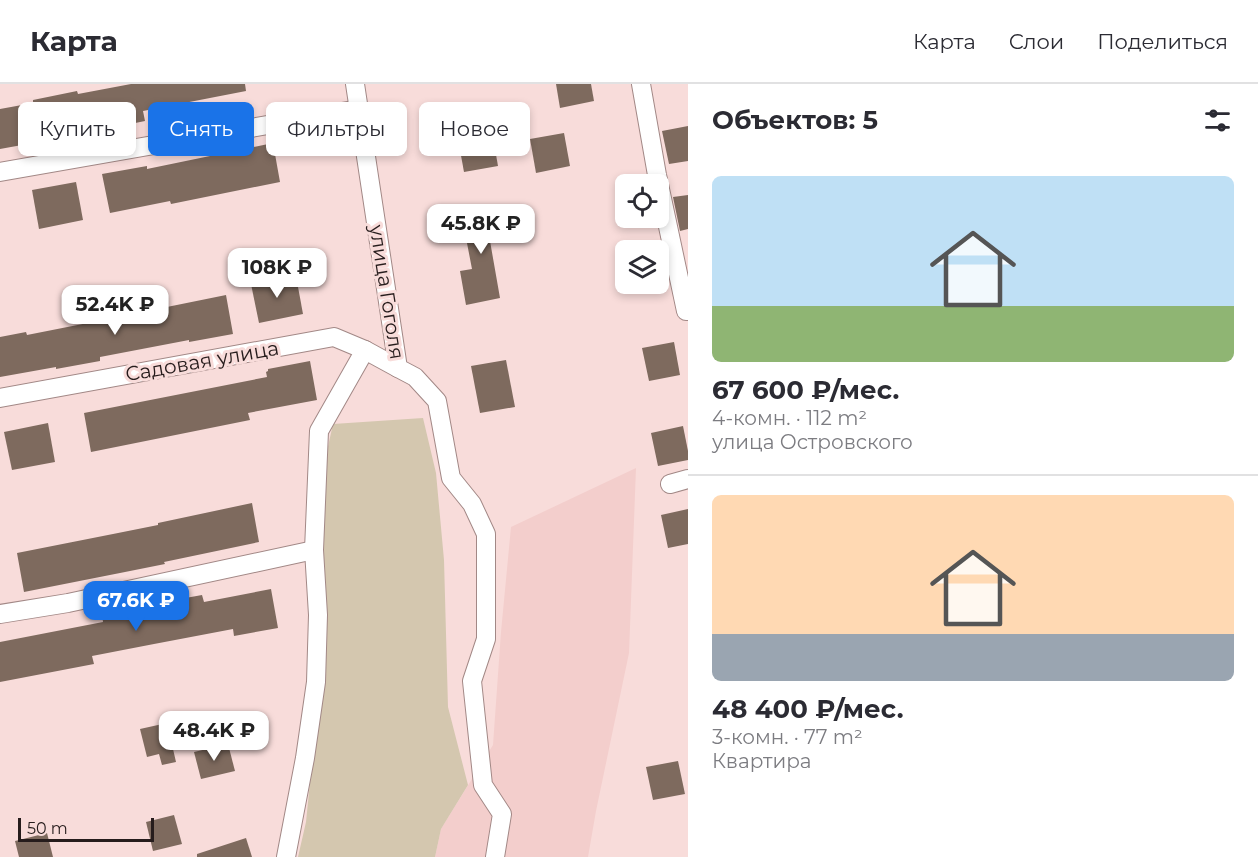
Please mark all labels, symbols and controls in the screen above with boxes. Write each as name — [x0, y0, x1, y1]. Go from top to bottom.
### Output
text: Карта — [30, 24, 118, 58]
text: Карта — [913, 29, 976, 54]
text: Слои — [1009, 29, 1064, 54]
text: Поделиться — [1097, 29, 1228, 54]
chip: Купить — [18, 102, 136, 156]
chip: Снять — [148, 102, 254, 156]
chip: Фильтры — [266, 102, 407, 156]
chip: Новое — [419, 102, 530, 156]
text: Объектов: 5 — [712, 104, 878, 136]
icon: filters — [1201, 104, 1234, 137]
map controls — [615, 174, 669, 294]
button: locate — [615, 174, 669, 228]
pin: 45.8K ₽ — [426, 204, 536, 255]
text: 45.8K ₽ — [441, 211, 521, 235]
icon: home — [919, 215, 1027, 323]
street label: улица Гоголя — [364, 222, 409, 361]
button: layers — [615, 240, 669, 294]
pin: 108K ₽ — [228, 248, 326, 299]
text: 108K ₽ — [242, 255, 312, 279]
pin: 52.4K ₽ — [60, 285, 170, 336]
text: 52.4K ₽ — [76, 292, 154, 316]
street label: Садовая улица — [124, 336, 280, 386]
text: 67 600 ₽/мес. — [712, 374, 899, 406]
text: 4-комн. · 112 m² — [712, 406, 867, 430]
text: улица Островского — [712, 430, 913, 454]
icon: home — [919, 534, 1027, 642]
pin: 67.6K ₽ — [81, 581, 191, 632]
text: 67.6K ₽ — [97, 588, 175, 612]
text: 48 400 ₽/мес. — [712, 693, 903, 725]
pin: 48.4K ₽ — [159, 711, 269, 762]
text: 48.4K ₽ — [173, 718, 255, 742]
text: 3-комн. · 77 m² — [712, 725, 863, 749]
text: Квартира — [712, 749, 812, 773]
scale bar — [18, 815, 154, 842]
text: 50 m — [27, 819, 68, 838]

